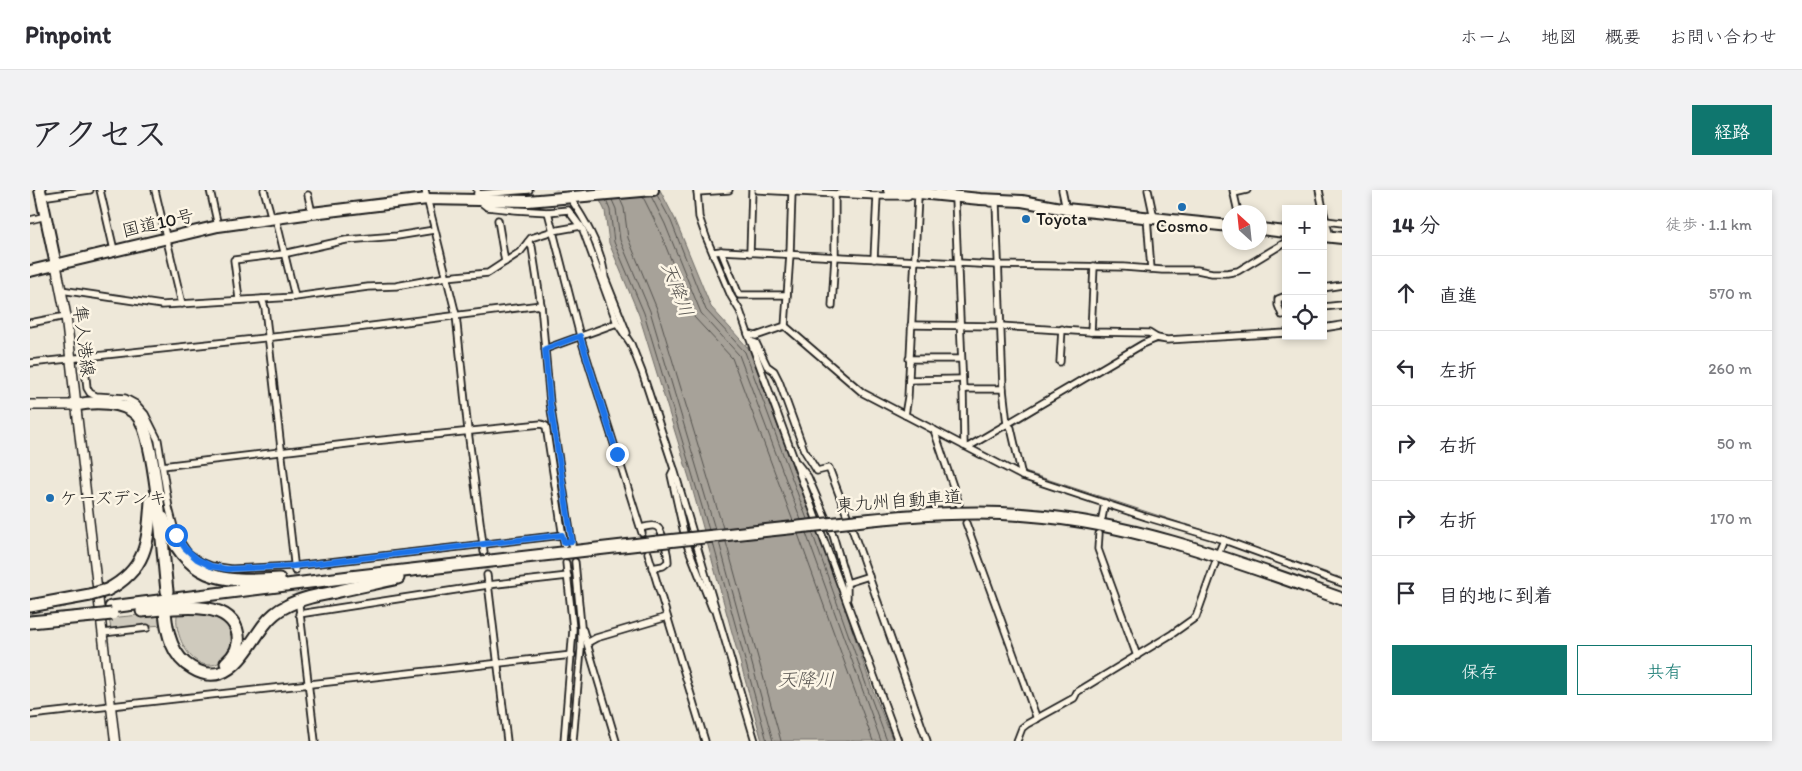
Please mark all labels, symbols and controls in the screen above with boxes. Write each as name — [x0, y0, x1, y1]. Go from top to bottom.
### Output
text: Pinpoint — [25, 20, 111, 49]
text: ホーム — [1460, 26, 1513, 48]
text: 地図 — [1541, 26, 1577, 48]
text: 概要 — [1605, 26, 1641, 48]
text: お問い合わせ — [1669, 26, 1777, 48]
button: 経路 — [1692, 105, 1772, 155]
text: アクセス — [30, 113, 168, 155]
marker: Cosmo — [1176, 201, 1188, 213]
street label: 国道10号 — [120, 204, 196, 242]
north arrow — [1222, 205, 1267, 250]
map controls — [1282, 205, 1327, 340]
button: + — [1282, 205, 1327, 250]
place label: Toyota — [1036, 208, 1088, 230]
text: 14 分 — [1392, 212, 1440, 237]
marker: Toyota — [1020, 213, 1032, 225]
place label: Cosmo — [1156, 215, 1208, 237]
text: 徒歩 · 1.1 km — [1665, 215, 1752, 234]
button: − — [1282, 250, 1327, 295]
water label: 天降川 — [657, 258, 698, 320]
icon: ahead — [1392, 279, 1420, 307]
text: 直進 — [1439, 284, 1477, 307]
text: 570 m — [1709, 284, 1752, 303]
button: locate — [1282, 295, 1327, 340]
street label: 隼人港線 — [69, 304, 99, 378]
icon: left — [1392, 354, 1420, 382]
text: 左折 — [1439, 359, 1477, 382]
text: 260 m — [1708, 359, 1752, 378]
icon: right — [1392, 429, 1420, 457]
text: 右折 — [1439, 434, 1477, 457]
text: 50 m — [1717, 434, 1752, 453]
route end — [606, 443, 629, 466]
street label: 東九州自動車道 — [835, 486, 963, 516]
place label: ケーズデンキ — [60, 487, 167, 509]
marker: ケーズデンキ — [44, 492, 56, 504]
icon: right — [1392, 504, 1420, 532]
text: 右折 — [1439, 509, 1477, 532]
text: 170 m — [1710, 509, 1752, 528]
route start — [165, 524, 188, 547]
icon: arrive — [1392, 579, 1420, 607]
text: 目的地に到着 — [1439, 584, 1553, 607]
button: 保存 — [1392, 645, 1567, 695]
button: 共有 — [1577, 645, 1752, 695]
water label: 天降川 — [777, 668, 835, 691]

